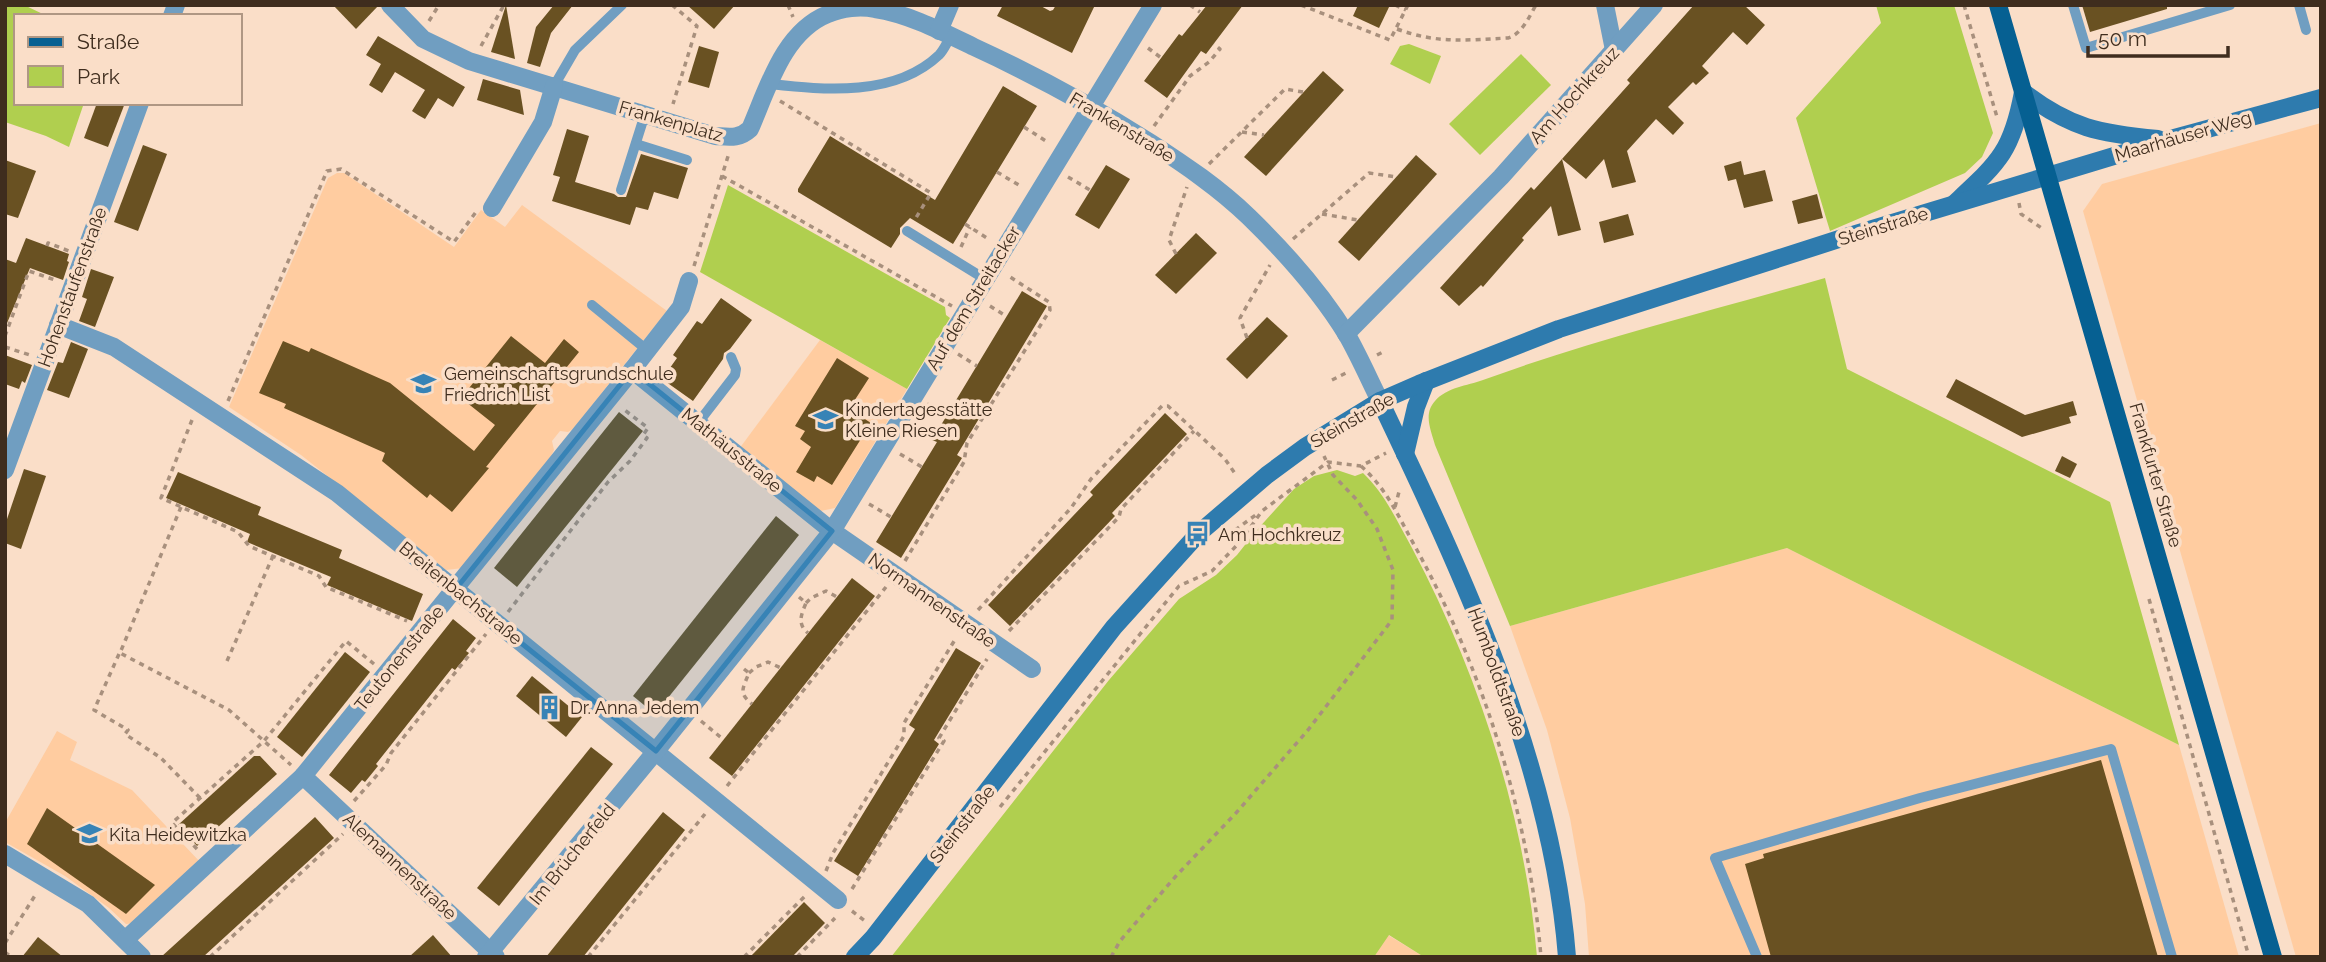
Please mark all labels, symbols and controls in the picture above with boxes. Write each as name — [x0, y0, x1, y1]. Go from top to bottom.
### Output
legend — [14, 14, 242, 105]
scale bar — [2088, 14, 2228, 58]
text: 50 m — [2098, 26, 2147, 51]
text: Straße — [77, 29, 139, 54]
street label: Am Hochkreuz — [1525, 42, 1623, 148]
text: Park — [77, 64, 120, 89]
street label: Frankenstraße — [1066, 88, 1178, 167]
street label: Frankenplatz — [617, 96, 726, 146]
street label: Maarhäuser Weg — [2112, 106, 2254, 166]
street label: Steinstraße — [1835, 202, 1931, 250]
street label: Hohenstaufenstraße — [33, 204, 111, 370]
street label: Auf dem Streitacker — [922, 221, 1025, 374]
place label: Gemeinschaftsgrundschule Friedrich List — [444, 363, 674, 405]
school or university icon: Gemeinschaftsgrundschule Friedrich List — [410, 369, 438, 397]
street label: Steinstraße — [1307, 387, 1398, 452]
place label: Kindertagesstätte Kleine Riesen — [845, 399, 993, 441]
street label: Frankfurter Straße — [2125, 400, 2187, 550]
street label: Mathäusstraße — [678, 403, 787, 497]
school or university icon: Kindertagesstätte Kleine Riesen — [811, 405, 839, 433]
bus stop icon: Am Hochkreuz — [1184, 520, 1212, 548]
place label: Am Hochkreuz — [1218, 524, 1341, 545]
street label: Breitenbachstraße — [395, 537, 527, 649]
street label: Normannenstraße — [864, 548, 1000, 652]
street label: Teutonenstraße — [350, 601, 448, 715]
street label: Humboldtstraße — [1464, 605, 1530, 740]
building icon: Dr. Anna Jedem — [536, 693, 564, 721]
place label: Dr. Anna Jedem — [570, 697, 699, 718]
street label: Steinstraße — [925, 781, 999, 867]
street label: Im Brücherfeld — [525, 799, 619, 909]
street label: Alemannenstraße — [339, 808, 461, 924]
school or university icon: Kita Heidewitzka — [75, 820, 103, 848]
place label: Kita Heidewitzka — [109, 824, 247, 845]

